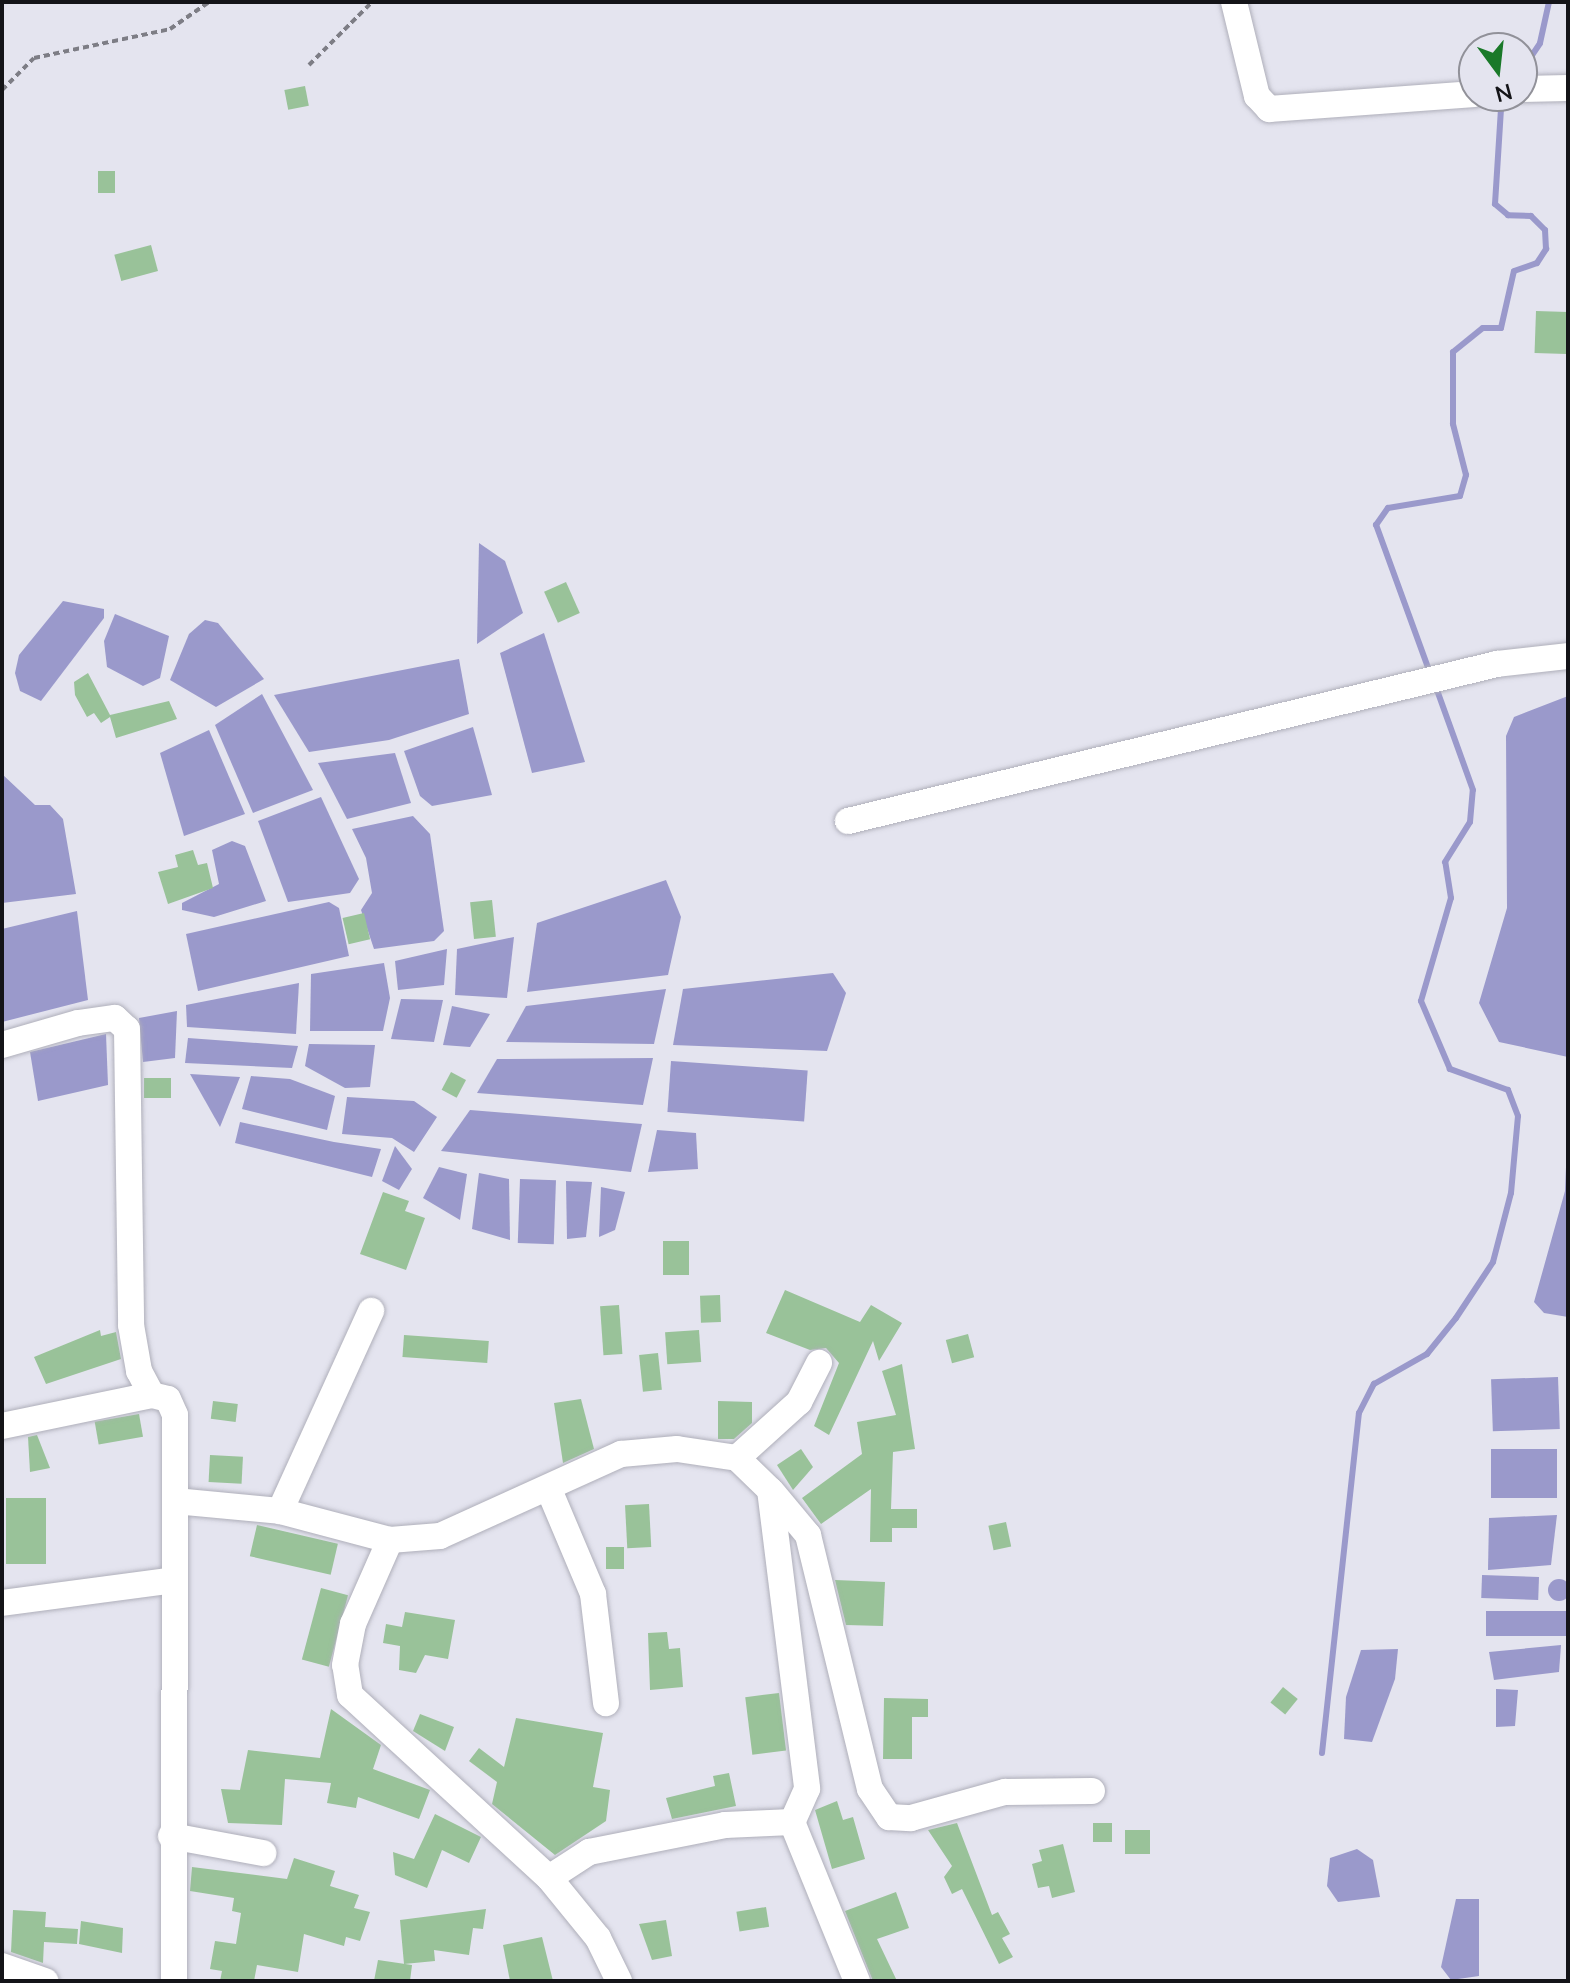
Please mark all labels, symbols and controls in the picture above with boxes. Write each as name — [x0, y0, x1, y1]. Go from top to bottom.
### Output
north arrow — [1458, 32, 1538, 112]
text: N — [1492, 78, 1515, 109]

